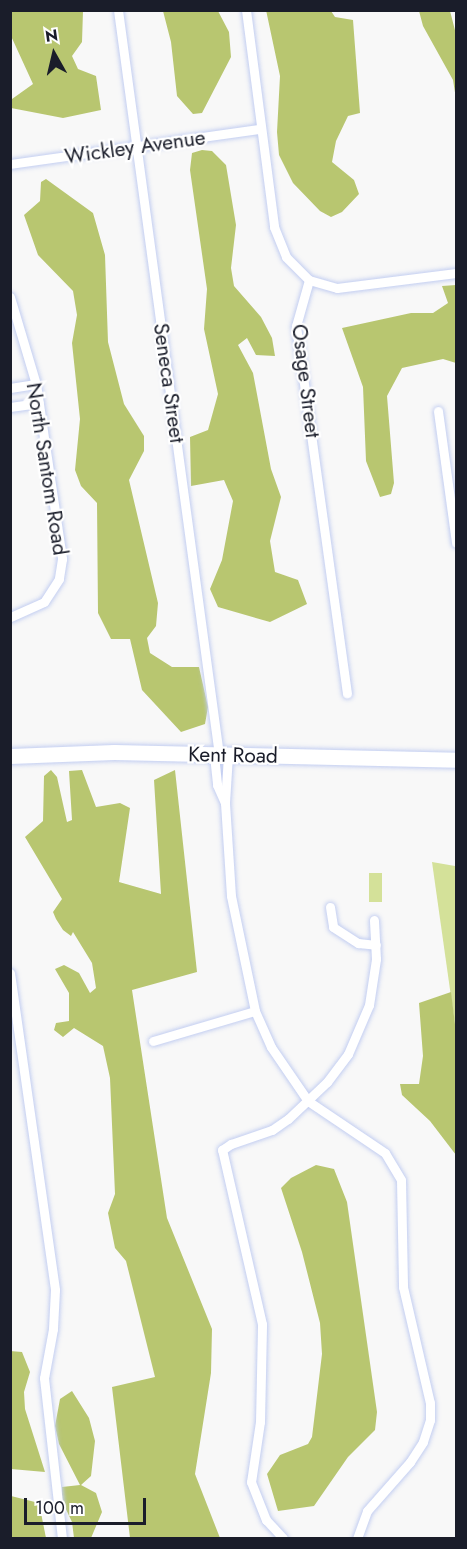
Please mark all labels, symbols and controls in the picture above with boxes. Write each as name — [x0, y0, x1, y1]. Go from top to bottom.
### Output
text: N — [44, 23, 59, 48]
north arrow — [24, 24, 84, 84]
street label: Wickley Avenue — [63, 125, 207, 169]
street label: Seneca Street — [148, 321, 190, 445]
street label: Osage Street — [287, 323, 325, 439]
street label: North Santom Road — [21, 381, 73, 557]
street label: Kent Road — [188, 742, 278, 768]
scale bar — [27, 1486, 148, 1524]
text: 100 m — [35, 1495, 84, 1521]

